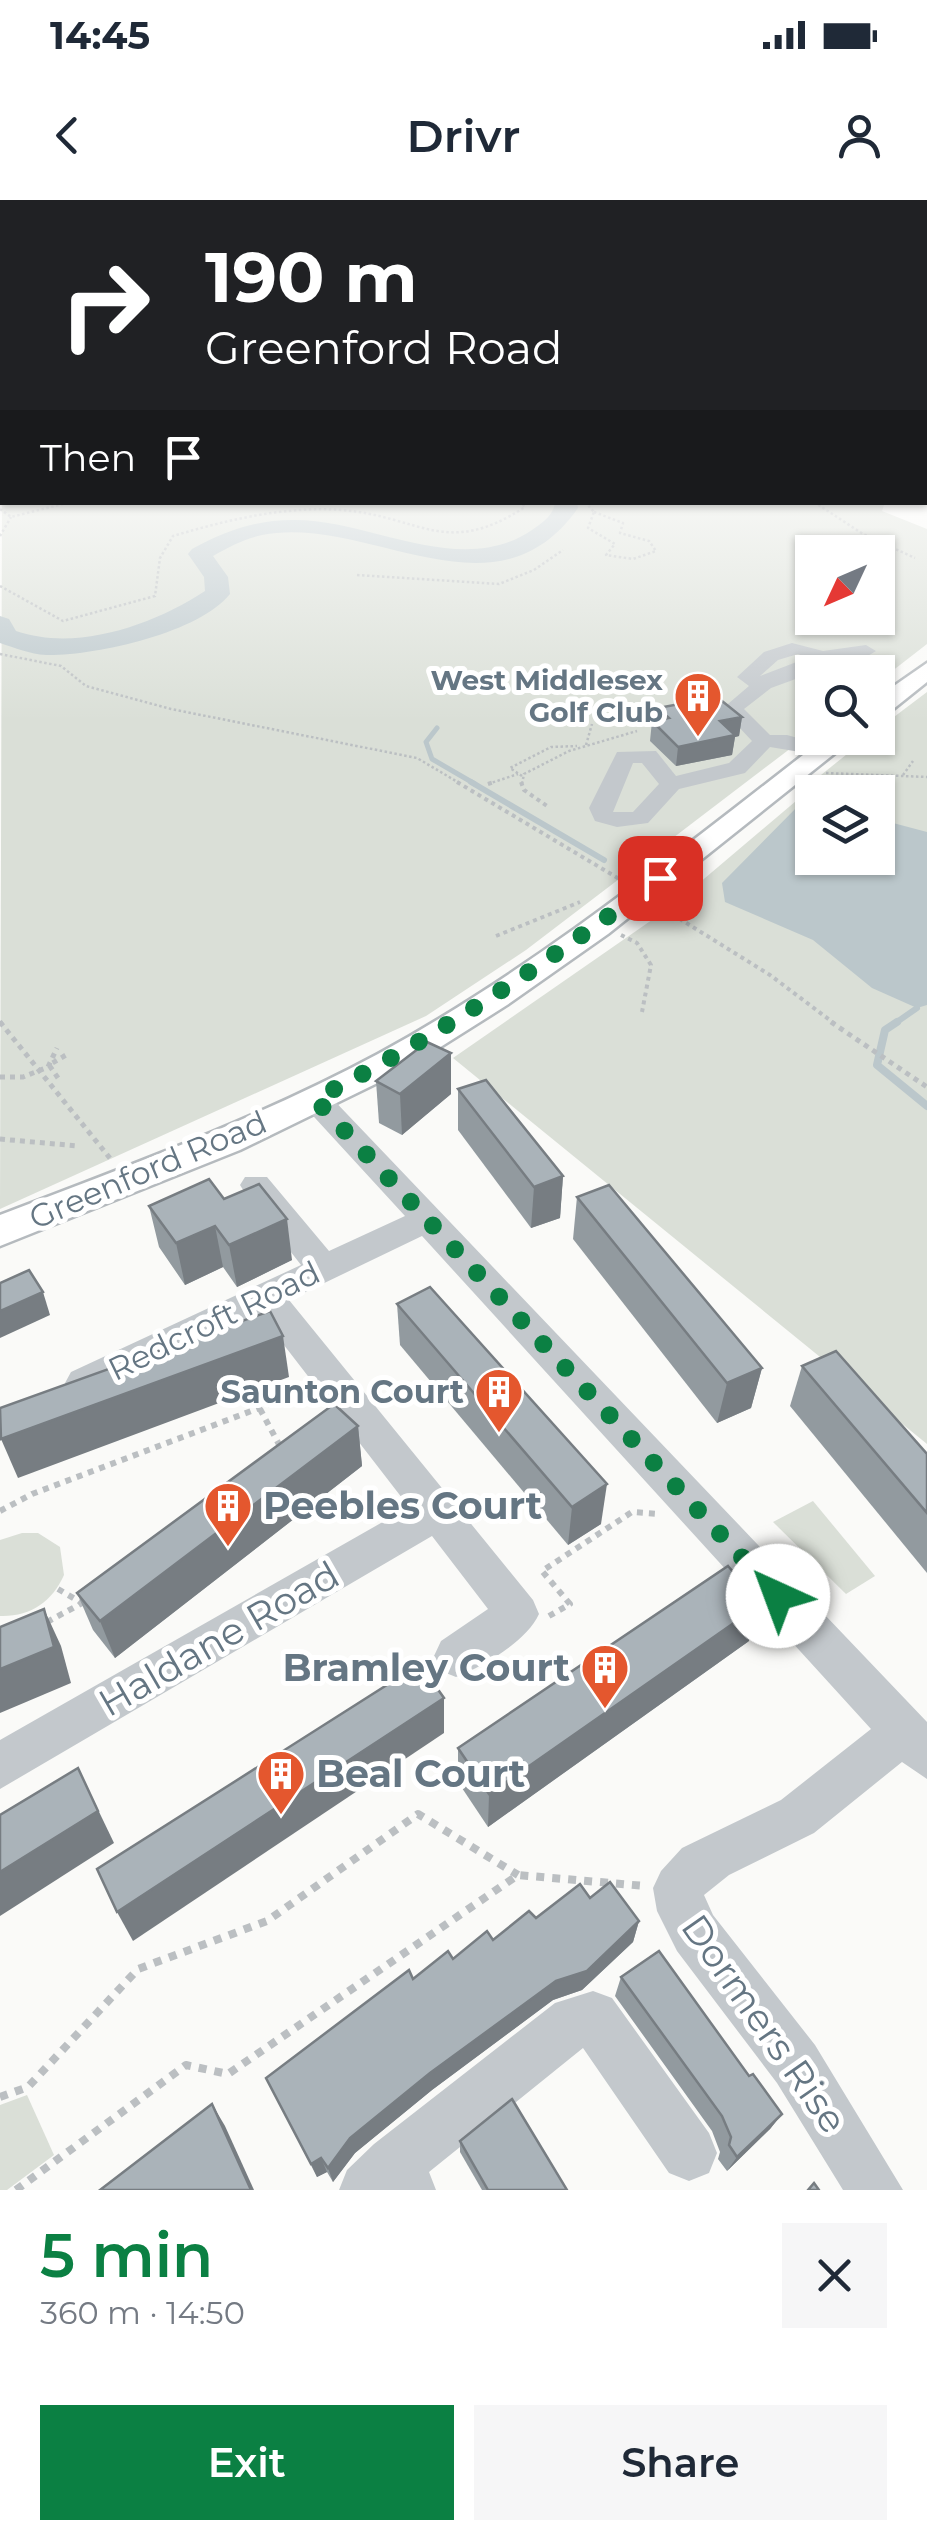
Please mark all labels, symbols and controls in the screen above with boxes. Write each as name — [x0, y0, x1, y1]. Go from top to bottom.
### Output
text: 14:45 — [50, 12, 150, 59]
icon: back — [40, 108, 95, 163]
text: Drivr — [407, 108, 520, 163]
icon: person — [832, 108, 887, 163]
text: 190 m — [205, 234, 418, 320]
icon: right — [40, 240, 170, 370]
text: Greenford Road — [205, 320, 563, 375]
icon: arrive — [156, 430, 211, 485]
text: Then — [40, 434, 136, 481]
north arrow — [795, 535, 895, 635]
map controls — [795, 535, 895, 875]
button: search — [795, 655, 895, 755]
place label: West Middlesex Golf Club — [431, 663, 663, 729]
building icon: West Middlesex Golf Club — [672, 670, 724, 738]
button: layers — [795, 775, 895, 875]
pin — [618, 836, 703, 921]
icon: arrive — [633, 851, 688, 906]
street label: Greenford Road — [23, 1102, 272, 1237]
street label: Redcroft Road — [102, 1252, 326, 1389]
building icon: Saunton Court — [473, 1366, 525, 1434]
place label: Saunton Court — [221, 1372, 464, 1411]
building icon: Peebles Court — [202, 1480, 254, 1548]
place label: Peebles Court — [263, 1482, 542, 1529]
position arrow — [726, 1544, 830, 1648]
street label: Haldane Road — [90, 1551, 347, 1726]
building icon: Bramley Court — [579, 1642, 631, 1710]
place label: Bramley Court — [283, 1644, 570, 1691]
building icon: Beal Court — [255, 1748, 307, 1816]
place label: Beal Court — [316, 1750, 525, 1797]
street label: Dormers Rise — [672, 1905, 857, 2142]
text: 5 min — [40, 2219, 213, 2292]
button: close — [782, 2223, 887, 2328]
text: 360 m · 14:50 — [40, 2293, 245, 2332]
button: Exit — [40, 2405, 454, 2520]
button: Share — [474, 2405, 887, 2520]

